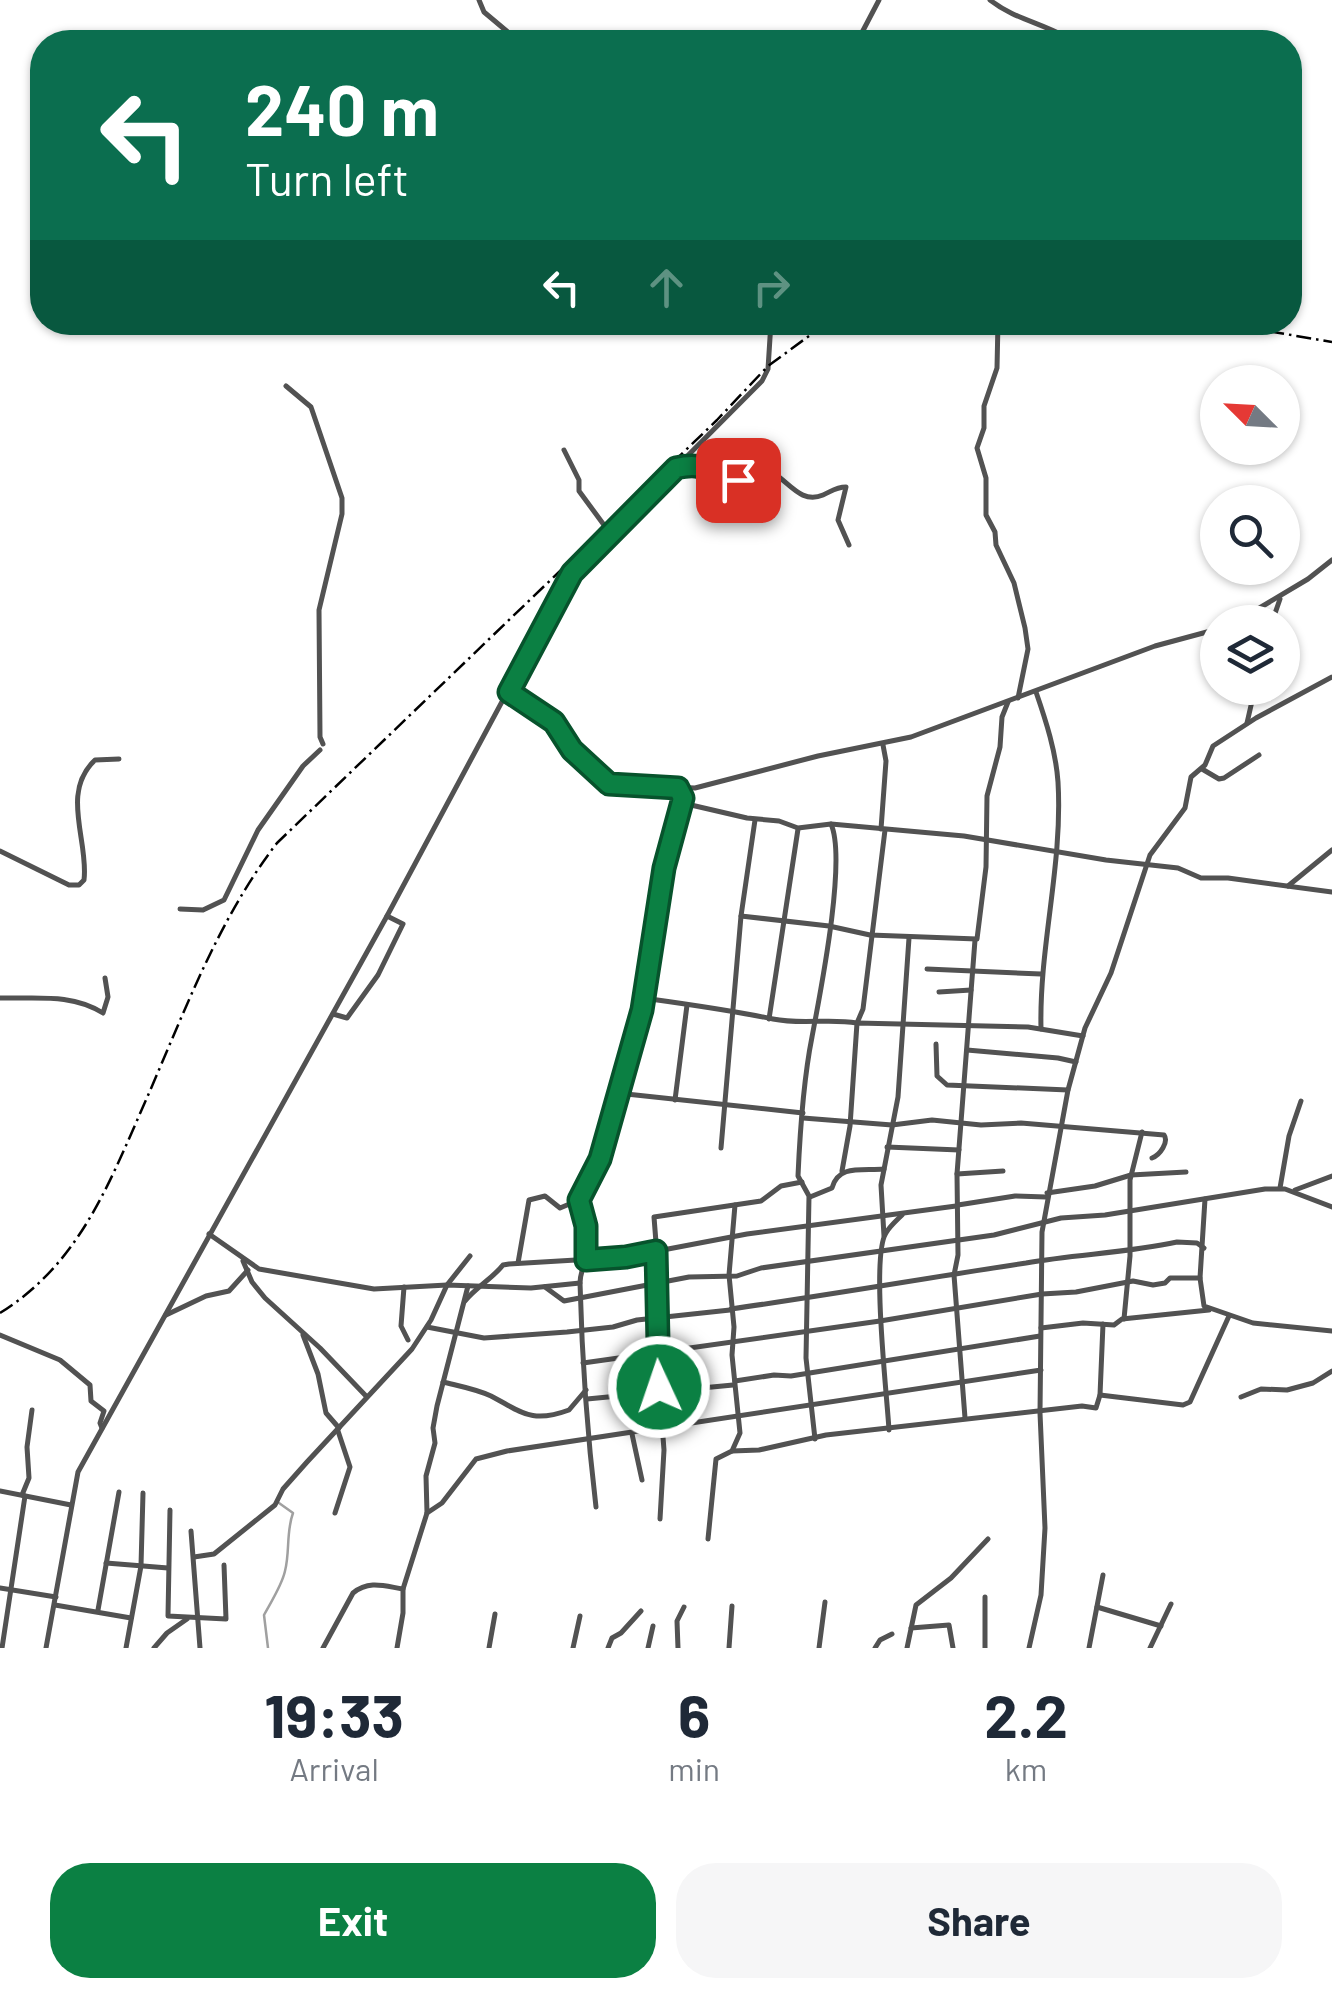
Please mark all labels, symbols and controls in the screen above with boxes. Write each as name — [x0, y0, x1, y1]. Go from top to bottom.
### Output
text: 240 m — [245, 66, 439, 150]
icon: left — [80, 70, 210, 200]
text: Turn left — [245, 151, 409, 205]
icon: left — [534, 260, 589, 315]
icon: ahead — [639, 260, 694, 315]
icon: right — [744, 260, 799, 315]
north arrow — [1200, 365, 1300, 465]
map controls — [1200, 365, 1300, 705]
pin — [696, 438, 781, 523]
icon: arrive — [711, 453, 766, 508]
button: search — [1200, 485, 1300, 585]
button: layers — [1200, 605, 1300, 705]
position arrow — [607, 1335, 711, 1439]
text: 19:33 — [264, 1678, 404, 1750]
text: 6 — [678, 1678, 710, 1750]
text: 2.2 — [984, 1678, 1068, 1750]
text: Arrival — [289, 1749, 379, 1787]
text: min — [668, 1749, 720, 1787]
text: km — [1005, 1749, 1047, 1787]
button: Exit — [50, 1863, 656, 1978]
button: Share — [676, 1863, 1282, 1978]

